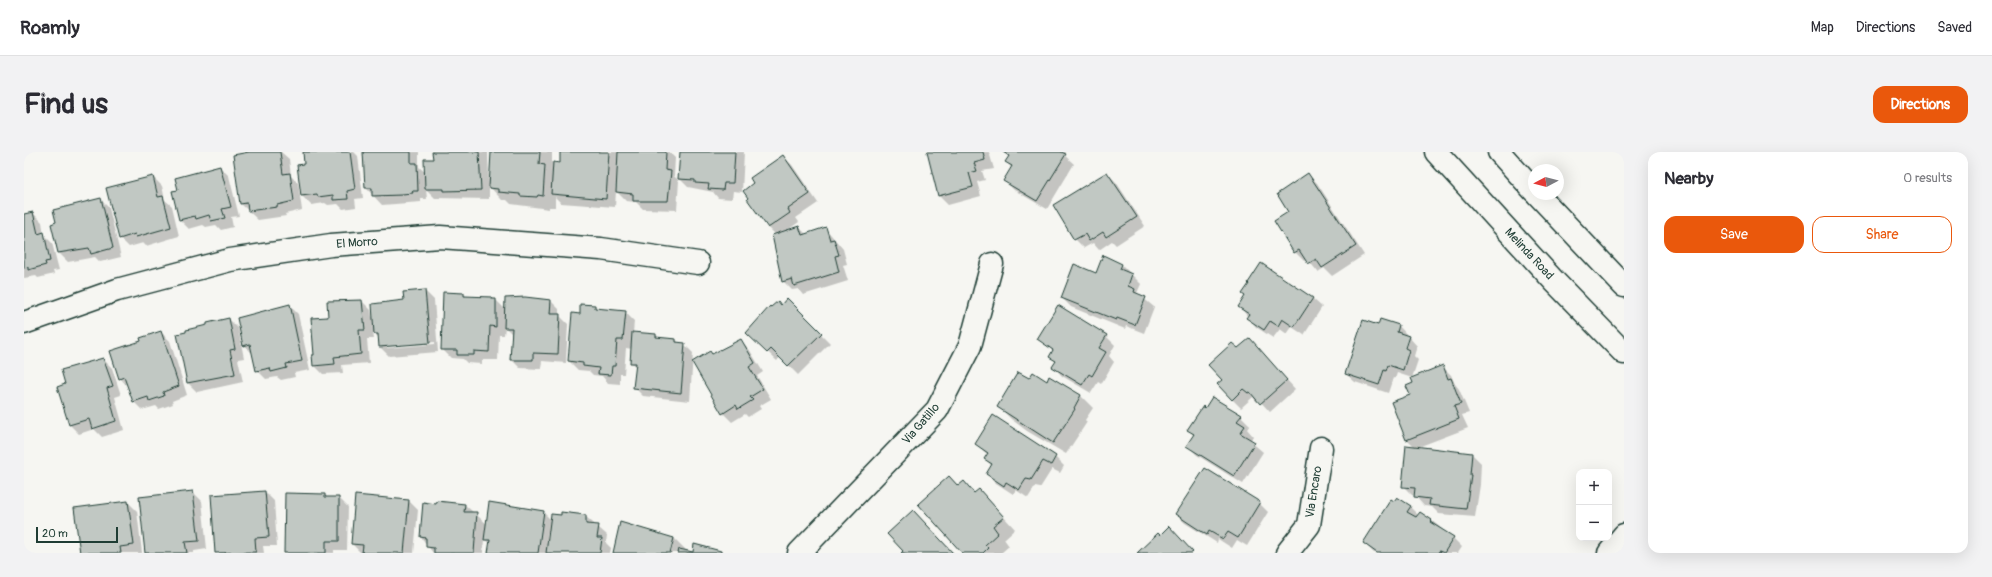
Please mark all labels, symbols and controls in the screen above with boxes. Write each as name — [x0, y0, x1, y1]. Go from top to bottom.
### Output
text: Roamly — [20, 16, 80, 40]
text: Map — [1811, 19, 1834, 36]
text: Directions — [1856, 19, 1915, 36]
text: Saved — [1937, 19, 1972, 36]
button: Directions — [1873, 86, 1968, 123]
text: Find us — [24, 87, 108, 122]
north arrow — [1528, 164, 1564, 200]
text: Nearby — [1664, 168, 1713, 189]
text: 0 results — [1903, 170, 1952, 186]
button: Save — [1664, 216, 1804, 253]
button: Share — [1812, 216, 1952, 253]
street label: Melinda Road — [1501, 225, 1557, 283]
street label: El Morro — [336, 234, 379, 252]
street label: Via Gatillo — [899, 400, 943, 448]
street label: Via Encaro — [1302, 464, 1326, 519]
map controls — [1576, 469, 1612, 541]
button: + — [1576, 469, 1612, 505]
button: − — [1576, 505, 1612, 541]
scale bar — [36, 525, 118, 544]
text: 20 m — [42, 527, 68, 540]

